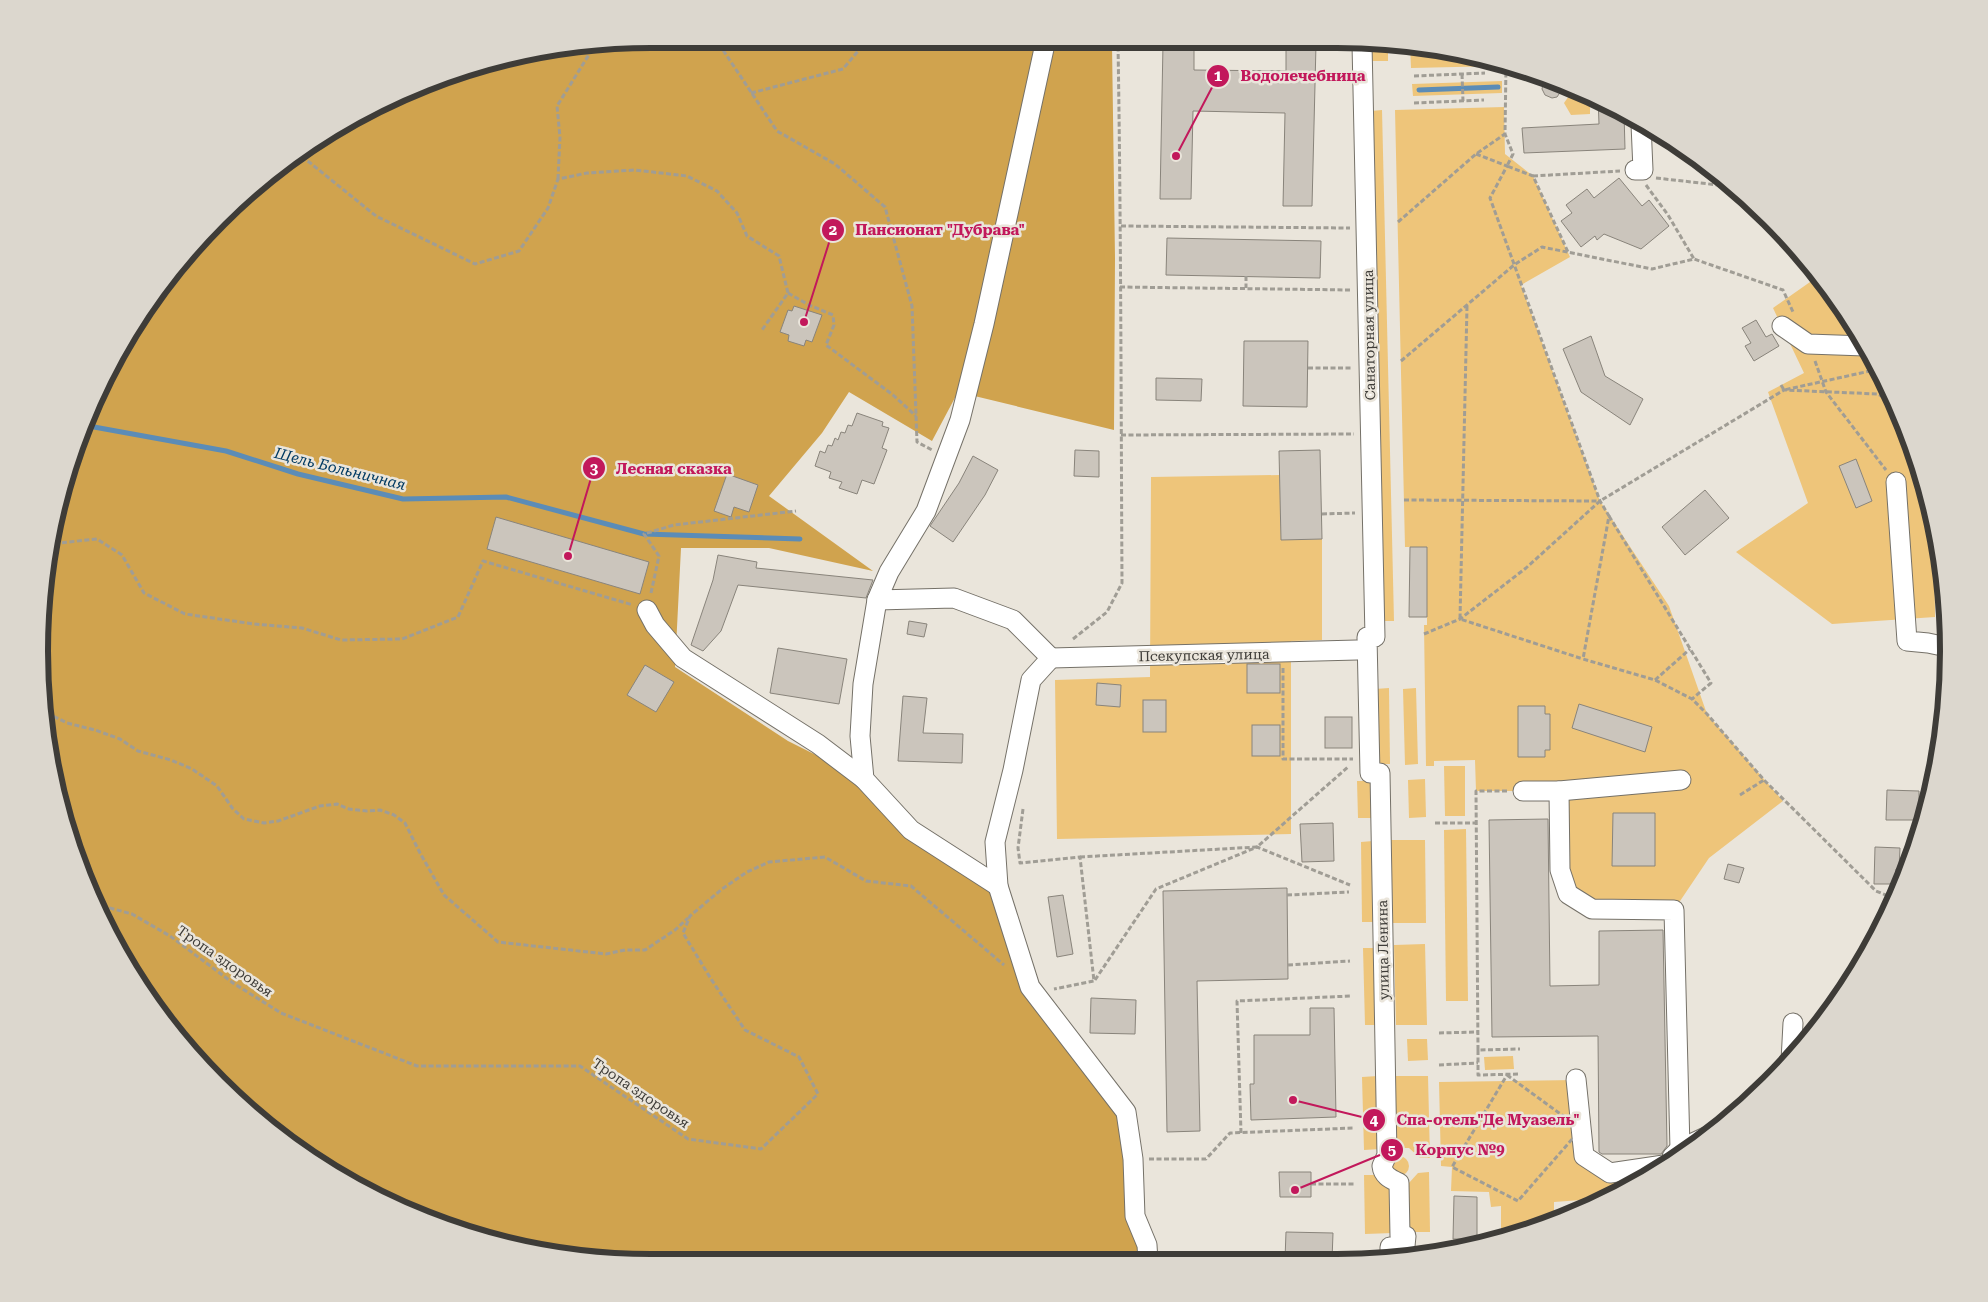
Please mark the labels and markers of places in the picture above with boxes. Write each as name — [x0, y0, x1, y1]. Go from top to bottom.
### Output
callout: Водолечебница — [1205, 61, 1375, 91]
callout: Пансионат "Дубрава" — [820, 215, 1035, 245]
callout: Лесная сказка — [581, 453, 742, 483]
callout: Спа-отель"Де Муазель" — [1361, 1105, 1589, 1135]
callout: Корпус №9 — [1380, 1135, 1515, 1165]

